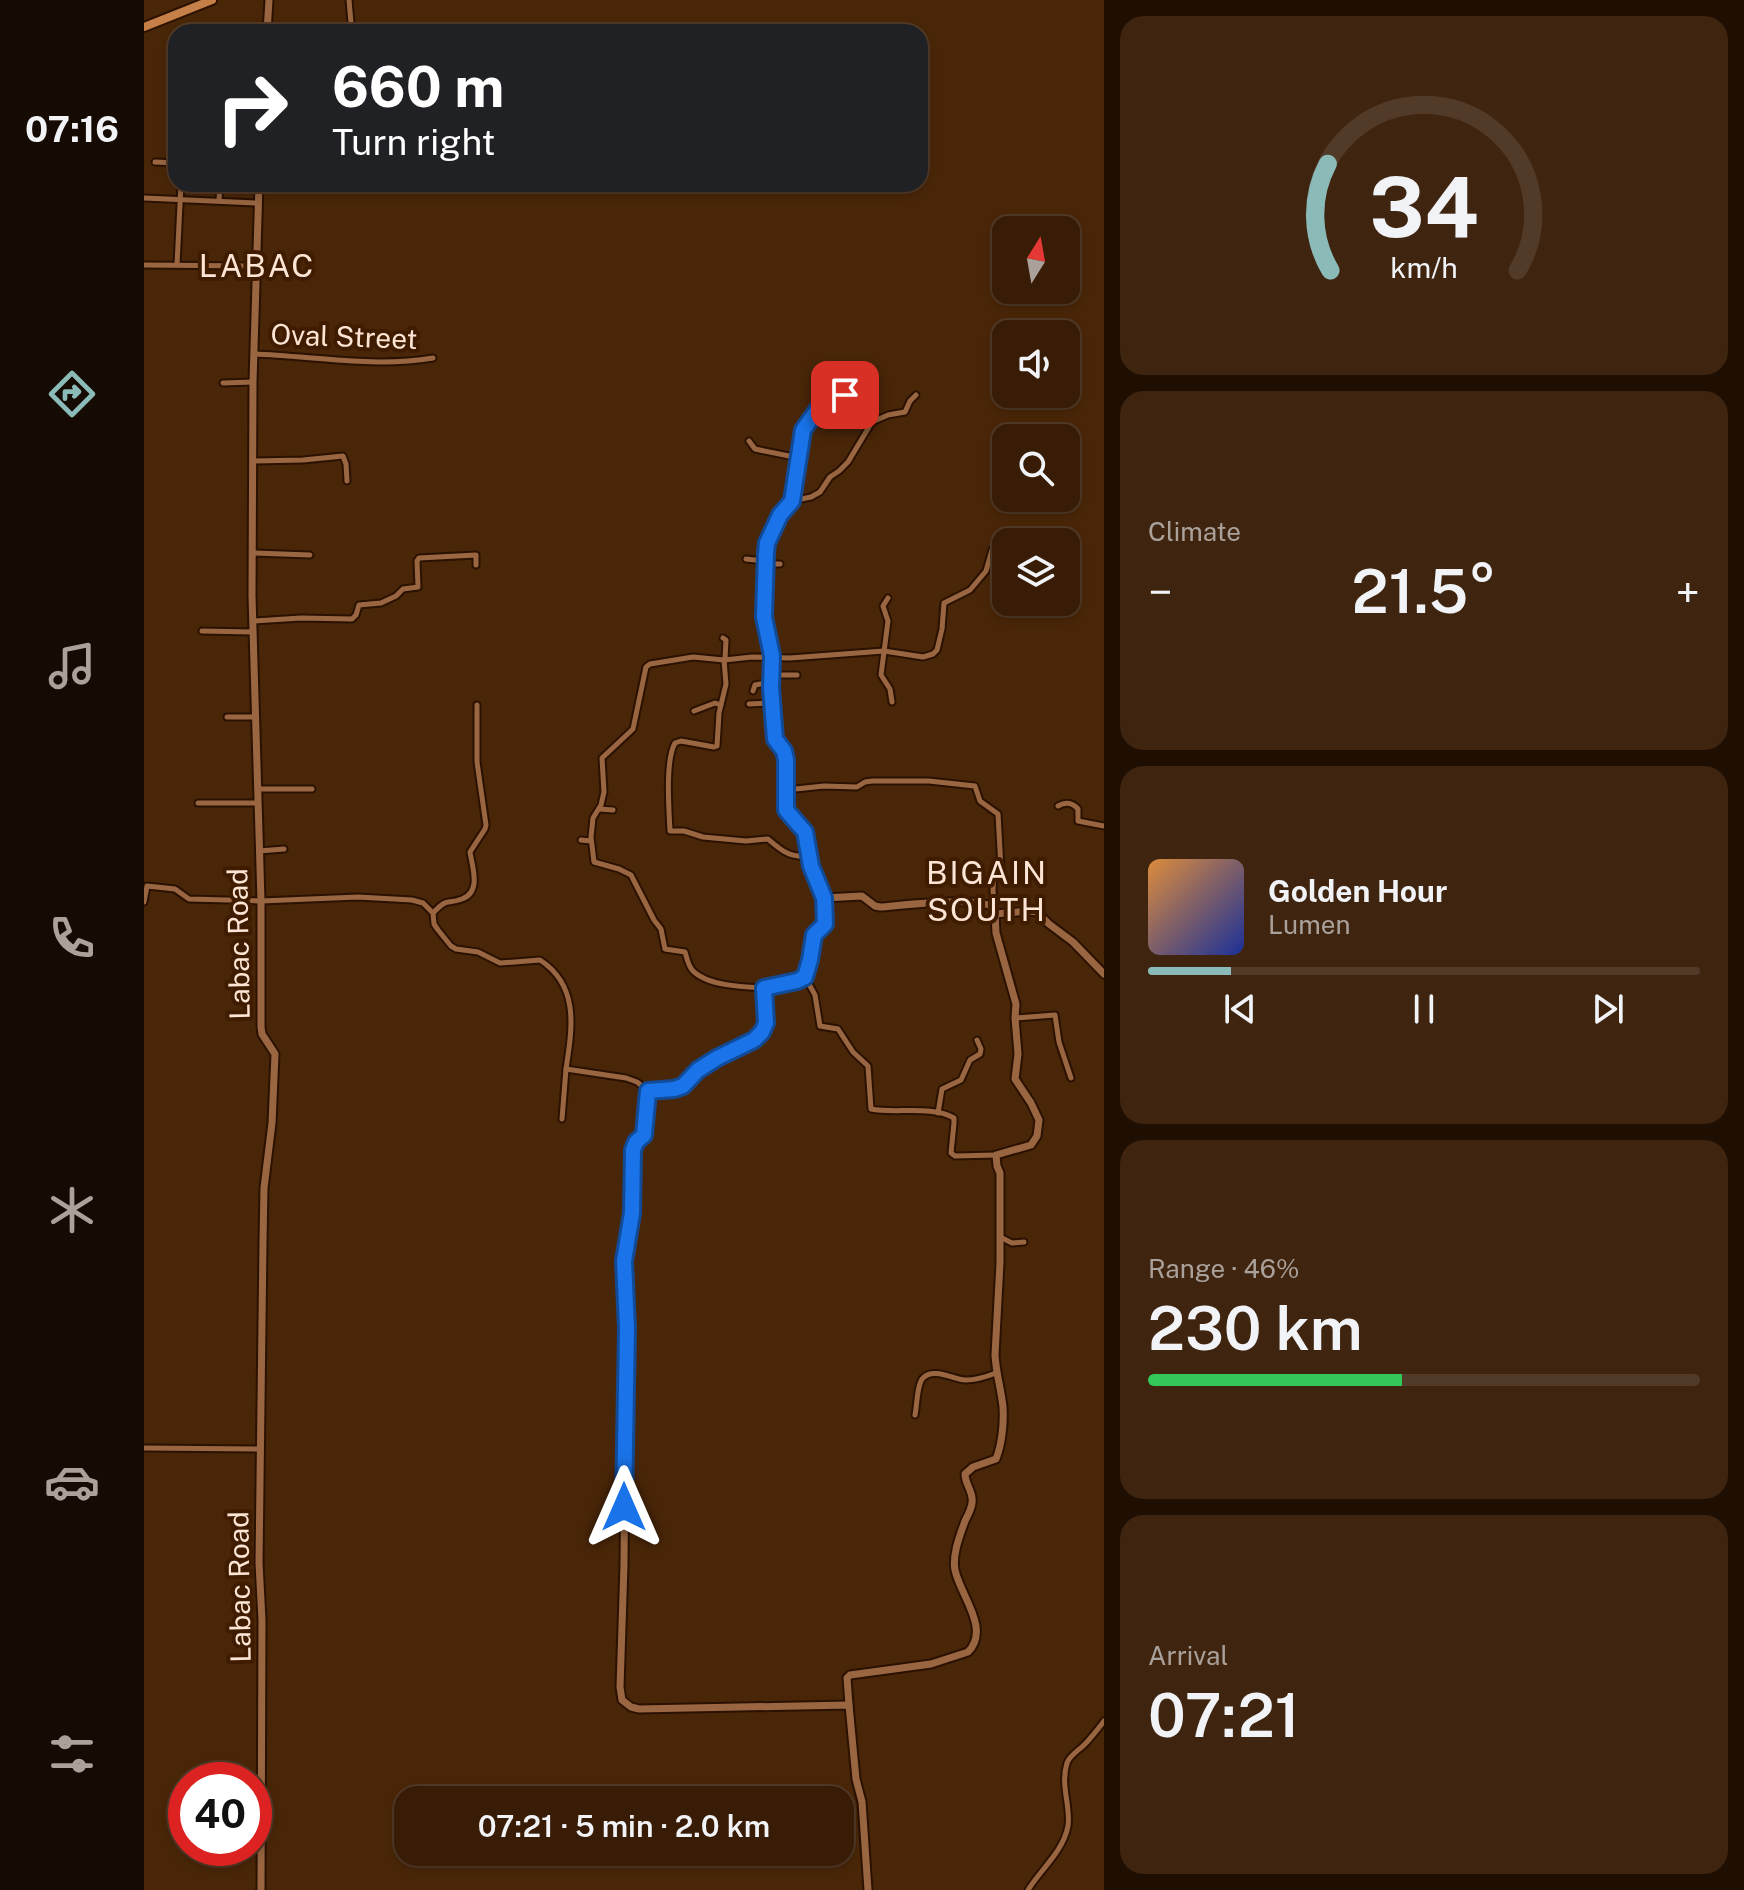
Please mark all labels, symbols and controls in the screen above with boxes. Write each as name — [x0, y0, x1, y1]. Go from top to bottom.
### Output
text: 660 m — [332, 54, 505, 120]
icon: right — [200, 56, 304, 160]
text: 07:16 — [25, 108, 119, 150]
text: Turn right — [332, 121, 495, 163]
text: 34 — [1369, 158, 1479, 256]
north arrow — [992, 216, 1080, 304]
map controls — [992, 216, 1080, 616]
district label: LABAC — [199, 247, 315, 284]
text: km/h — [1390, 252, 1458, 285]
street label: Oval Street — [270, 317, 418, 355]
button: sound — [992, 320, 1080, 408]
pin — [811, 361, 879, 429]
icon: directions — [44, 366, 100, 422]
icon: arrive — [823, 373, 867, 417]
button: search — [992, 424, 1080, 512]
text: Climate — [1148, 516, 1241, 547]
button: layers — [992, 528, 1080, 616]
text: 21.5° — [1352, 556, 1496, 627]
text: − — [1148, 566, 1172, 618]
text: + — [1676, 566, 1700, 618]
icon: music — [44, 638, 100, 694]
district label: BIGAIN SOUTH — [926, 854, 1048, 928]
street label: Labac Road — [220, 868, 256, 1020]
text: Golden Hour — [1268, 873, 1447, 909]
text: Lumen — [1268, 909, 1351, 940]
icon: phone — [44, 910, 100, 966]
icon: previous — [1218, 987, 1262, 1031]
icon: pause — [1402, 987, 1446, 1031]
icon: next — [1586, 987, 1630, 1031]
icon: climate — [44, 1182, 100, 1238]
text: Range · 46% — [1148, 1253, 1299, 1284]
text: 230 km — [1148, 1293, 1363, 1364]
icon: car — [44, 1454, 100, 1510]
position arrow — [582, 1465, 666, 1549]
street label: Labac Road — [221, 1511, 257, 1663]
text: Arrival — [1148, 1640, 1228, 1671]
text: 07:21 — [1148, 1680, 1300, 1751]
icon: filters — [44, 1726, 100, 1782]
speed limit sign: 40 — [168, 1762, 272, 1866]
text: 07:21 · 5 min · 2.0 km — [478, 1808, 770, 1844]

